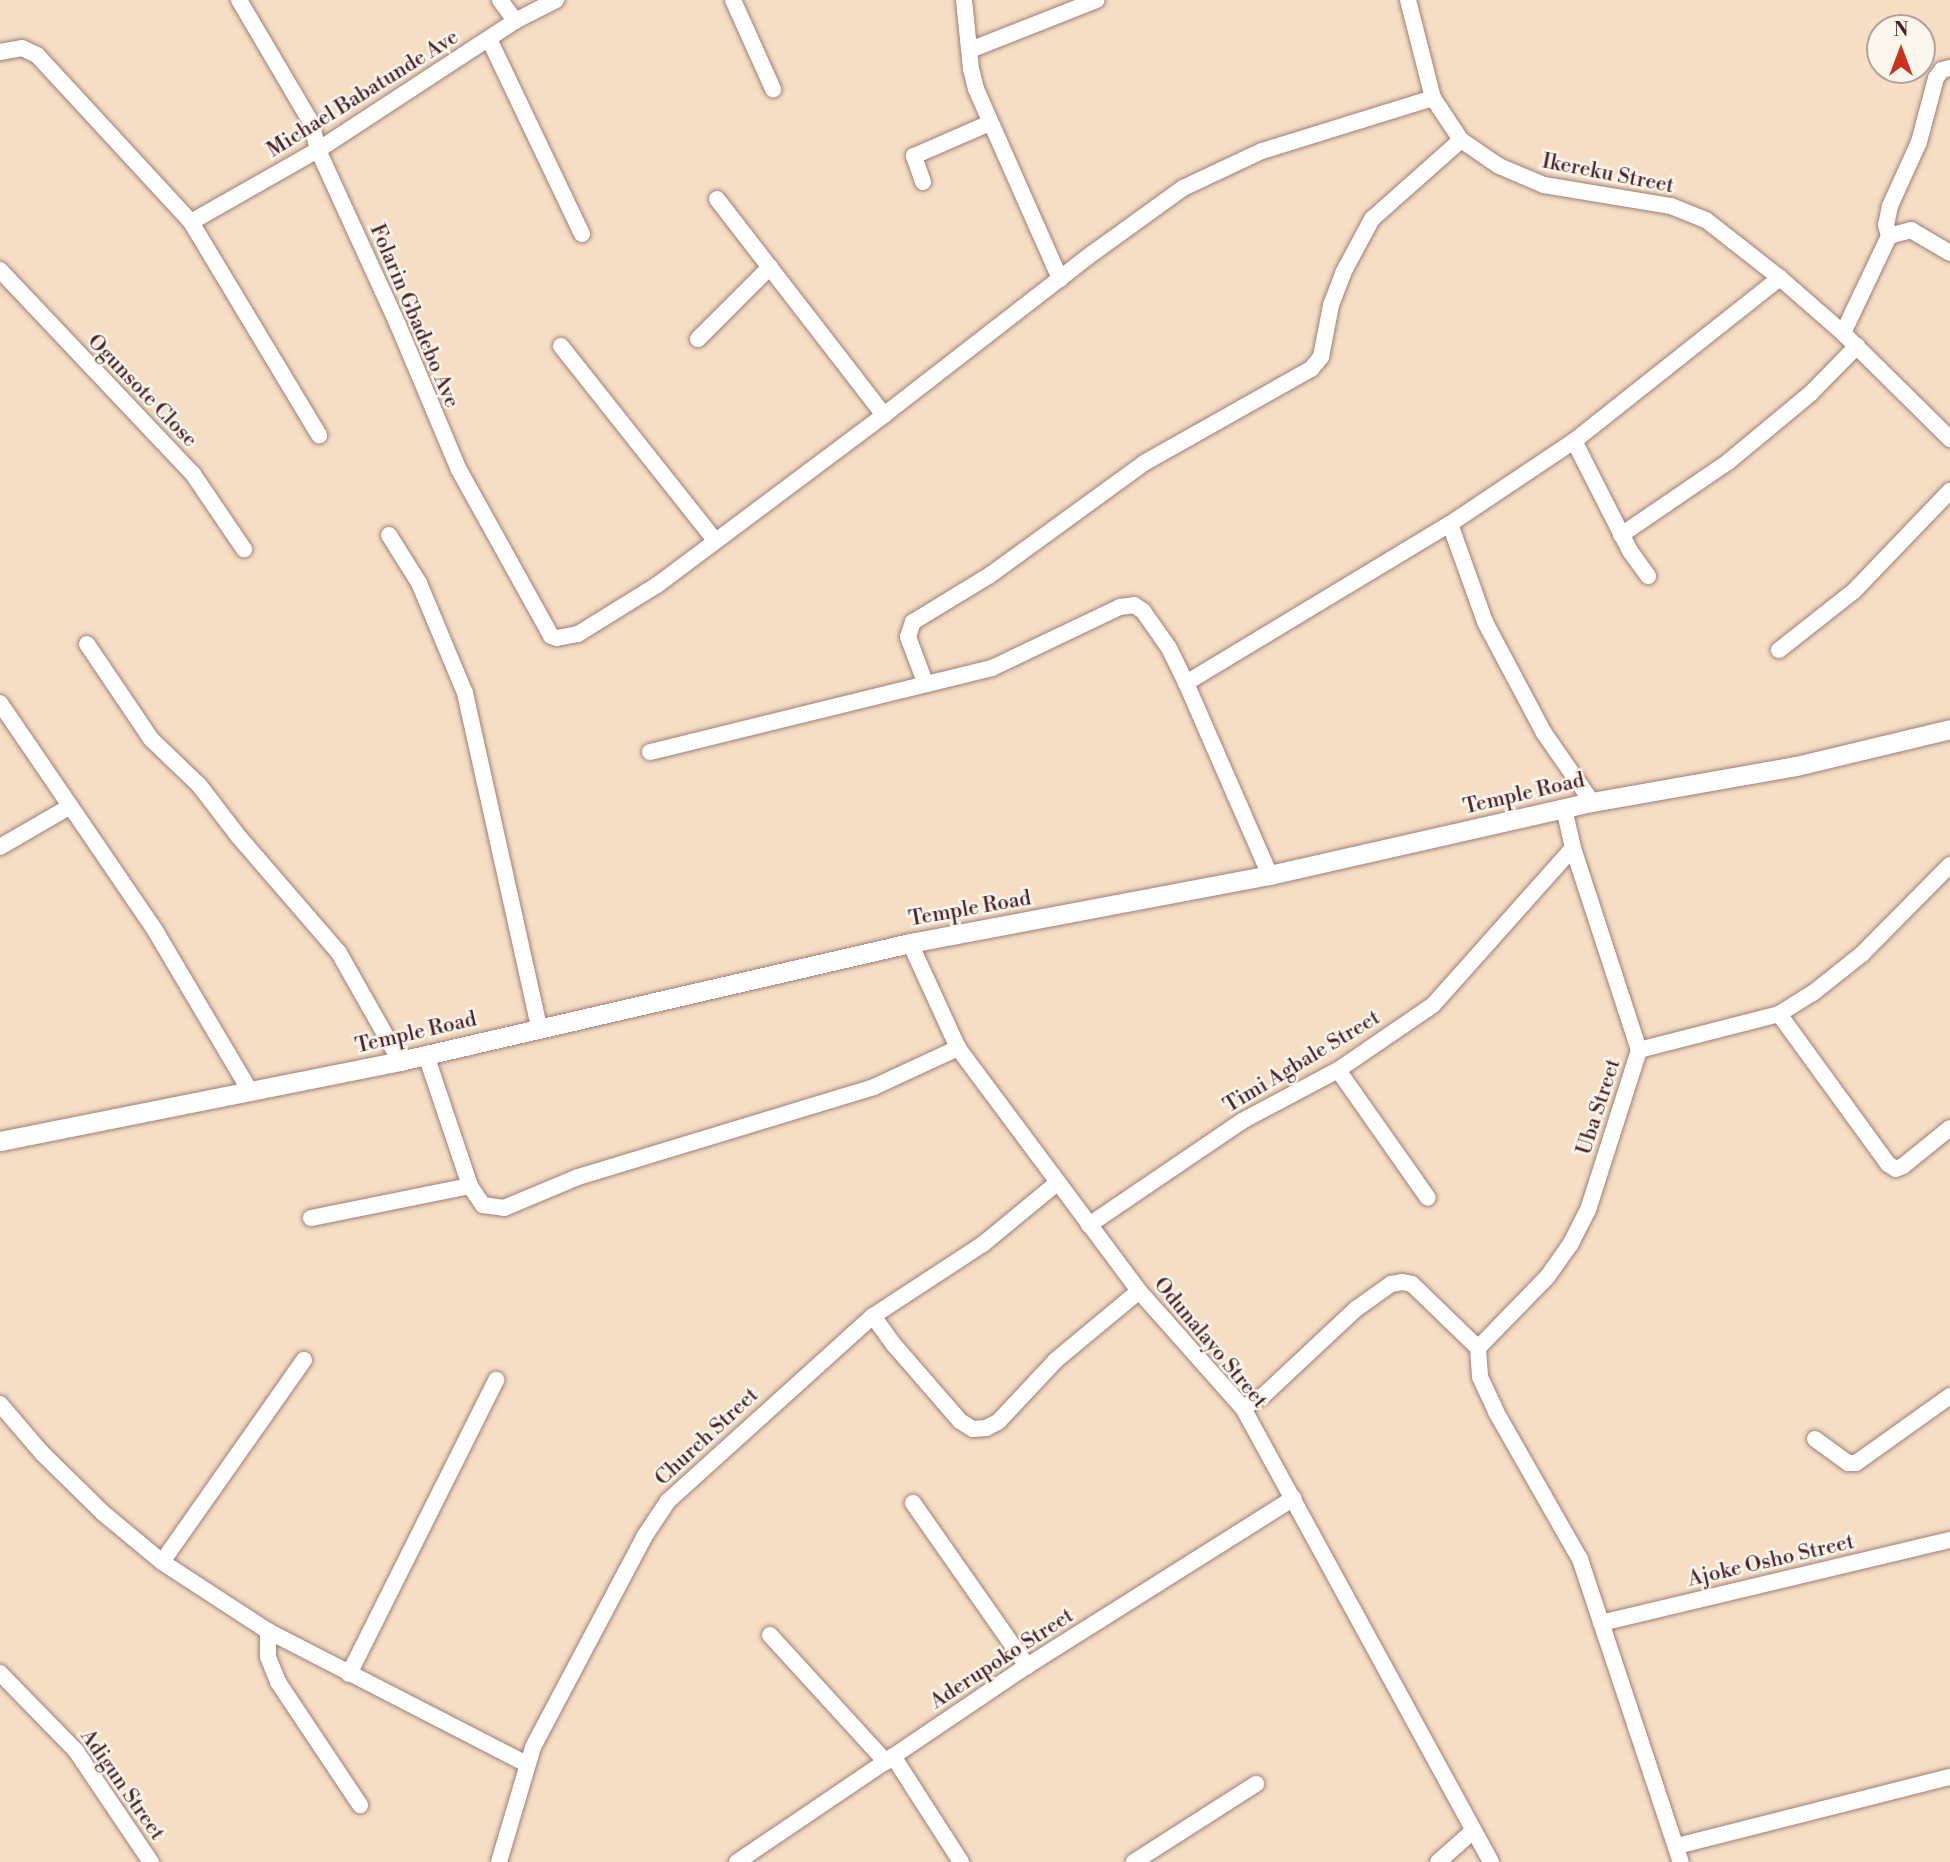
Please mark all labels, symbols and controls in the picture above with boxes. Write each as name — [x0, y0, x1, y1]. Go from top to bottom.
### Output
north arrow — [1866, 14, 1936, 84]
text: N — [1893, 18, 1909, 42]
street label: Michael Babatunde Ave — [263, 25, 463, 163]
street label: Ikereku Street — [1540, 149, 1676, 199]
street label: Folarin Gbadebo Ave — [364, 220, 464, 412]
street label: Ogunsote Close — [82, 329, 202, 453]
street label: Temple Road — [1461, 768, 1587, 820]
street label: Temple Road — [907, 886, 1033, 932]
street label: Timi Agbale Street — [1219, 1005, 1385, 1119]
street label: Temple Road — [353, 1007, 479, 1059]
street label: Uba Street — [1572, 1056, 1626, 1158]
street label: Odunalayo Street — [1148, 1272, 1272, 1414]
street label: Church Street — [650, 1383, 764, 1491]
street label: Ajoke Osho Street — [1685, 1530, 1857, 1592]
street label: Aderupoko Street — [926, 1603, 1078, 1715]
street label: Adigun Street — [74, 1725, 170, 1845]

